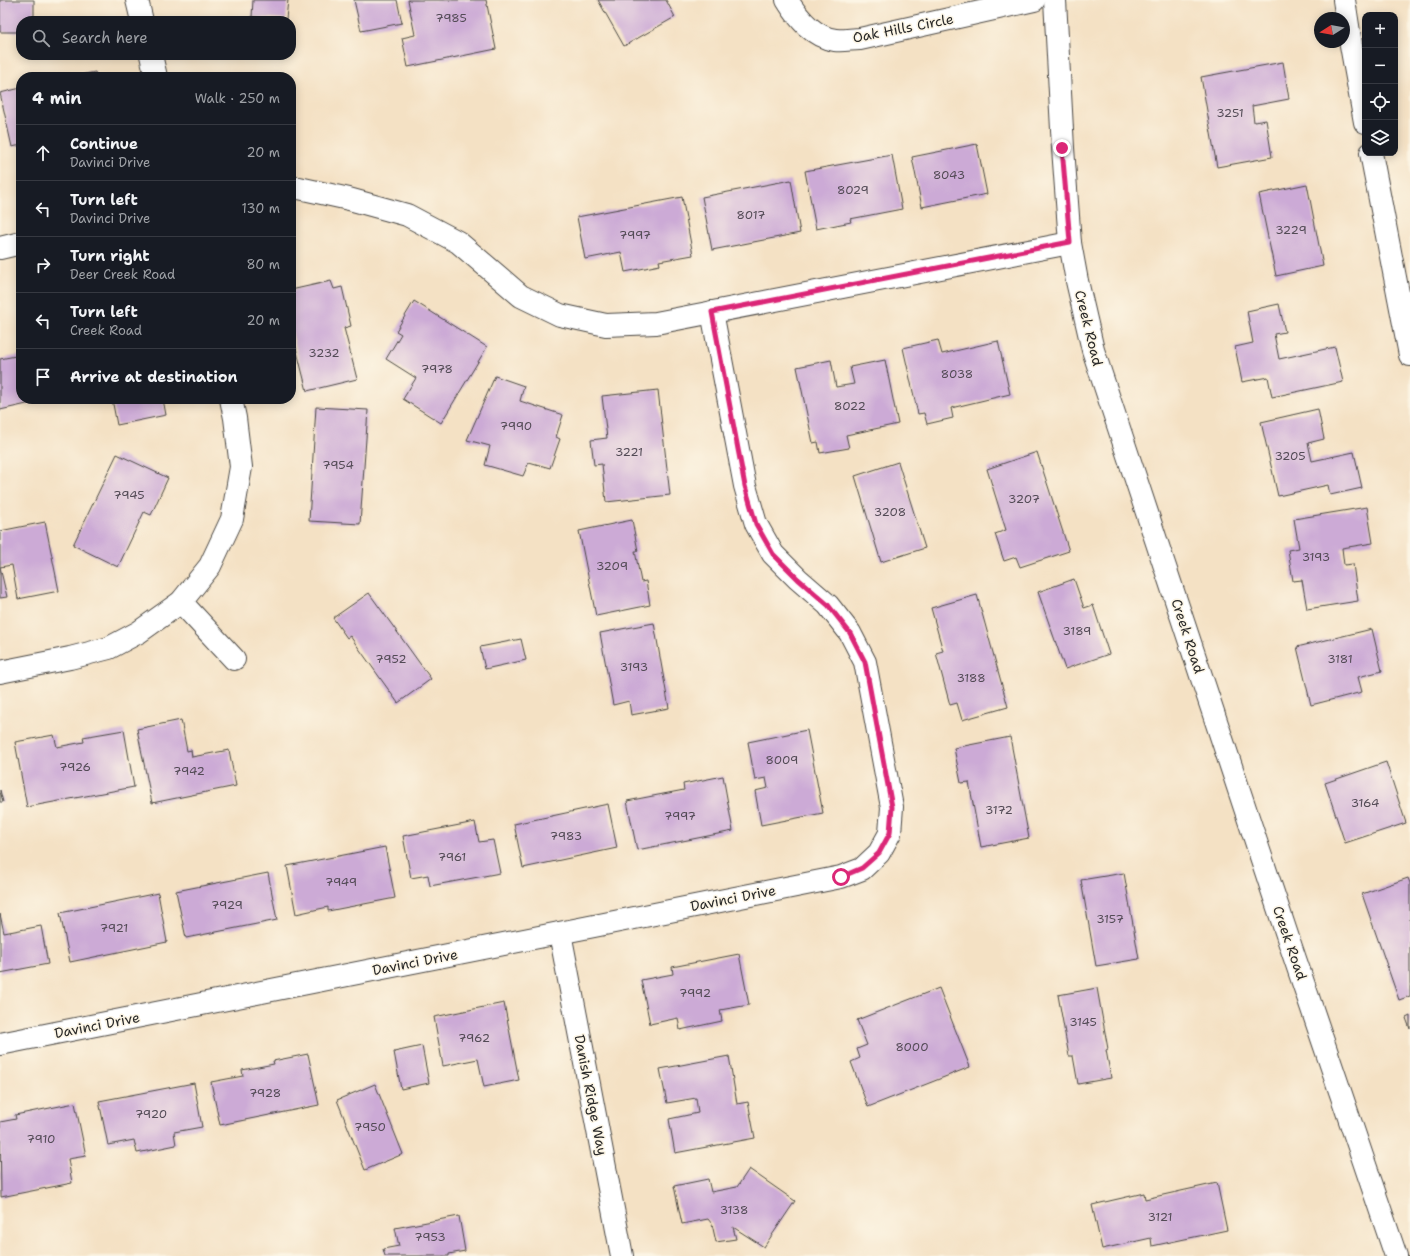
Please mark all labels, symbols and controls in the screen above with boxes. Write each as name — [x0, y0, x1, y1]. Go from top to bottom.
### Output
street label: Oak Hills Circle — [851, 9, 955, 47]
house number: 7985 — [435, 10, 467, 26]
north arrow — [1314, 12, 1350, 48]
map controls — [1362, 12, 1398, 156]
button: + — [1362, 12, 1398, 48]
search box — [16, 16, 296, 60]
icon: search — [30, 27, 52, 49]
text: Search here — [62, 28, 148, 48]
button: − — [1362, 48, 1398, 84]
button: locate — [1362, 84, 1398, 120]
text: 4 min — [32, 87, 82, 109]
text: Walk · 250 m — [195, 90, 280, 107]
house number: 3251 — [1216, 105, 1244, 121]
button: layers — [1362, 120, 1398, 156]
text: Continue — [70, 134, 138, 154]
route end — [1053, 139, 1071, 157]
icon: ahead — [32, 142, 54, 164]
text: 20 m — [247, 144, 280, 161]
text: Davinci Drive — [70, 154, 150, 171]
house number: 8043 — [933, 167, 965, 183]
house number: 8029 — [837, 182, 869, 198]
text: Turn left — [70, 190, 138, 210]
icon: left — [32, 198, 54, 220]
text: 130 m — [242, 200, 280, 217]
house number: 8017 — [737, 207, 766, 223]
text: Davinci Drive — [70, 210, 150, 227]
house number: 3229 — [1275, 222, 1307, 238]
house number: 7997 — [619, 227, 651, 243]
text: Turn right — [70, 246, 150, 266]
icon: right — [32, 254, 54, 276]
text: 80 m — [246, 256, 280, 273]
text: Deer Creek Road — [70, 266, 175, 283]
street label: Creek Road — [1071, 288, 1107, 368]
text: Turn left — [70, 302, 138, 322]
icon: left — [32, 310, 54, 332]
text: 20 m — [247, 312, 280, 329]
text: Creek Road — [70, 322, 142, 339]
house number: 3232 — [308, 345, 340, 361]
house number: 7978 — [421, 361, 453, 377]
icon: arrive — [32, 366, 54, 388]
house number: 8038 — [941, 366, 973, 382]
text: Arrive at destination — [70, 367, 238, 387]
house number: 8022 — [834, 398, 866, 414]
house number: 7990 — [500, 418, 532, 434]
house number: 3221 — [615, 444, 643, 460]
house number: 3205 — [1274, 448, 1306, 464]
house number: 7954 — [322, 457, 354, 473]
house number: 7945 — [113, 487, 145, 503]
house number: 3207 — [1008, 491, 1040, 507]
house number: 3208 — [874, 504, 906, 520]
house number: 3193 — [1302, 549, 1330, 565]
house number: 3209 — [596, 558, 628, 574]
street label: Creek Road — [1167, 596, 1209, 676]
house number: 3189 — [1063, 623, 1091, 639]
house number: 7952 — [375, 651, 407, 667]
house number: 3181 — [1327, 651, 1353, 667]
house number: 3193 — [620, 659, 648, 675]
house number: 3188 — [956, 670, 986, 686]
house number: 8009 — [766, 752, 798, 768]
house number: 7926 — [59, 759, 91, 775]
house number: 7942 — [173, 763, 205, 779]
house number: 3164 — [1351, 795, 1379, 811]
house number: 3172 — [985, 802, 1013, 818]
house number: 7997 — [664, 808, 696, 824]
house number: 7983 — [550, 828, 582, 844]
house number: 7961 — [438, 849, 466, 865]
route start — [832, 868, 850, 886]
house number: 7949 — [325, 874, 357, 890]
street label: Davinci Drive — [689, 881, 777, 915]
house number: 7929 — [211, 897, 243, 913]
street label: Creek Road — [1269, 903, 1311, 983]
house number: 3157 — [1096, 911, 1124, 927]
house number: 7921 — [100, 920, 128, 936]
street label: Davinci Drive — [371, 945, 459, 979]
house number: 7992 — [679, 985, 711, 1001]
street label: Davinci Drive — [53, 1008, 141, 1042]
house number: 3145 — [1069, 1014, 1097, 1030]
house number: 7962 — [458, 1030, 490, 1046]
street label: Danish Ridge Way — [570, 1033, 612, 1157]
house number: 8000 — [895, 1039, 929, 1055]
house number: 7928 — [249, 1085, 281, 1101]
house number: 7920 — [135, 1106, 167, 1122]
house number: 7950 — [354, 1119, 386, 1135]
house number: 7910 — [26, 1131, 56, 1147]
house number: 3138 — [720, 1202, 748, 1218]
house number: 3121 — [1148, 1209, 1172, 1225]
house number: 7953 — [414, 1229, 446, 1245]

